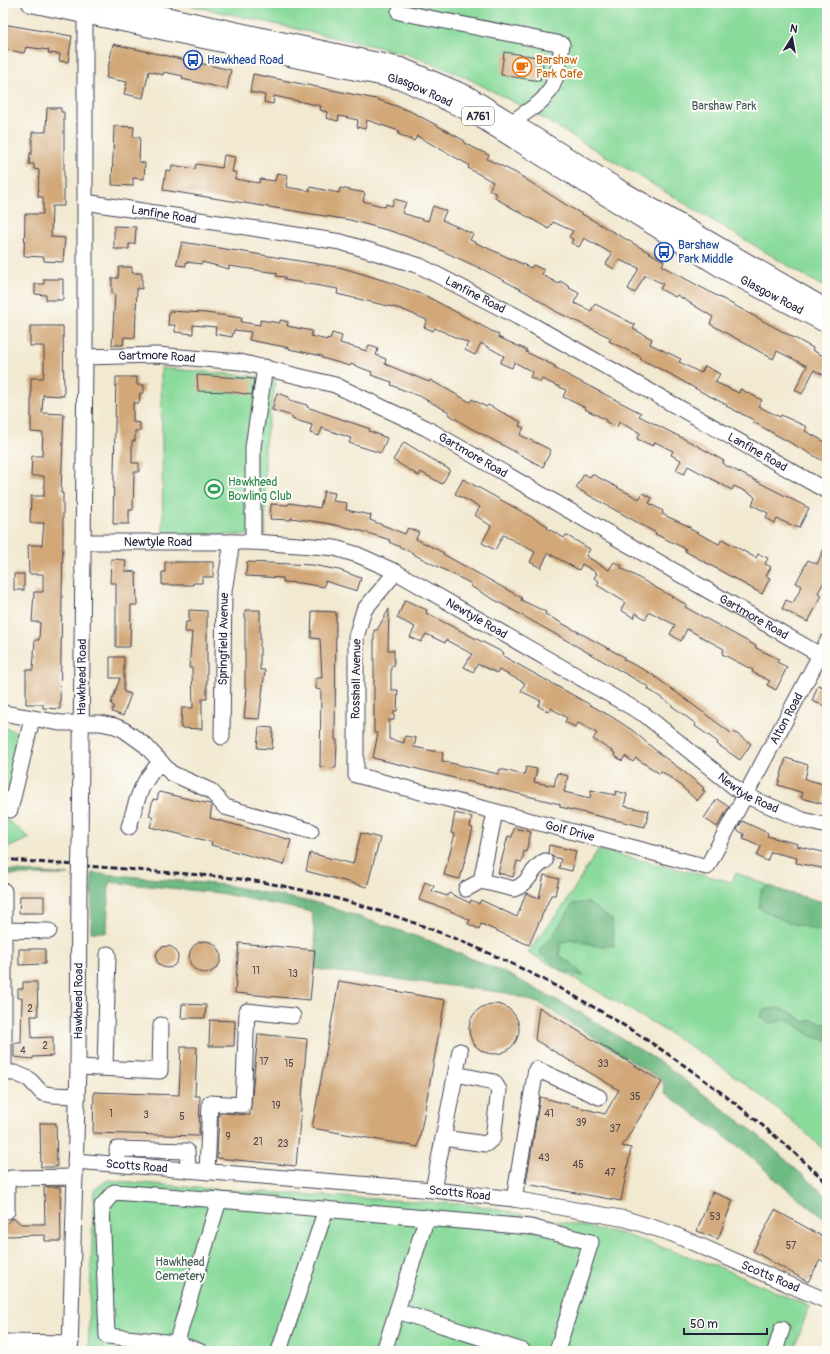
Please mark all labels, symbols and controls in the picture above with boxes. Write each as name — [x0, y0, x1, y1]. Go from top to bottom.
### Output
north arrow — [772, 18, 812, 58]
text: N — [789, 22, 799, 36]
bus stop icon: Hawkhead Road — [182, 49, 204, 71]
place label: Hawkhead Road — [207, 53, 284, 68]
place label: Barshaw Park Cafe — [536, 53, 583, 82]
cafe icon: Barshaw Park Cafe — [511, 56, 533, 78]
street label: Glasgow Road — [386, 71, 455, 111]
park label: Barshaw Park — [692, 99, 756, 114]
road number: A761 — [462, 107, 494, 125]
street label: Lanfine Road — [130, 202, 198, 227]
place label: Barshaw Park Middle — [678, 238, 733, 267]
bus stop icon: Barshaw Park Middle — [653, 241, 675, 263]
street label: Lanfine Road — [442, 273, 508, 317]
street label: Glasgow Road — [737, 273, 806, 318]
street label: Gartmore Road — [118, 348, 196, 366]
street label: Gartmore Road — [436, 430, 510, 481]
street label: Lanfine Road — [725, 430, 790, 475]
place label: Hawkhead Bowling Club — [228, 475, 292, 504]
sports icon: Hawkhead Bowling Club — [203, 478, 225, 500]
street label: Newtyle Road — [124, 535, 192, 550]
street label: Gartmore Road — [716, 591, 791, 643]
street label: Springfield Avenue — [216, 592, 232, 686]
street label: Newtyle Road — [443, 595, 510, 642]
street label: Hawkhead Road — [74, 638, 90, 716]
street label: Rosshall Avenue — [348, 639, 365, 719]
street label: Alton Road — [767, 690, 807, 747]
street label: Newtyle Road — [714, 770, 781, 817]
street label: Golf Drive — [544, 818, 596, 845]
street label: Hawkhead Road — [71, 963, 87, 1040]
house number: 11 — [252, 965, 260, 977]
house number: 13 — [288, 968, 298, 980]
house number: 2 — [27, 1003, 33, 1015]
house number: 2 — [42, 1040, 48, 1052]
house number: 4 — [20, 1045, 26, 1057]
house number: 17 — [259, 1056, 269, 1068]
house number: 15 — [284, 1058, 294, 1070]
house number: 33 — [597, 1058, 609, 1070]
house number: 35 — [630, 1091, 641, 1103]
house number: 19 — [271, 1100, 281, 1112]
house number: 1 — [109, 1108, 113, 1120]
house number: 41 — [544, 1108, 554, 1120]
house number: 3 — [143, 1109, 149, 1121]
house number: 5 — [179, 1111, 185, 1123]
house number: 39 — [576, 1117, 586, 1129]
house number: 37 — [610, 1123, 621, 1135]
house number: 9 — [225, 1131, 231, 1143]
house number: 21 — [253, 1136, 263, 1148]
house number: 23 — [278, 1138, 289, 1150]
house number: 43 — [538, 1152, 550, 1164]
street label: Scotts Road — [105, 1157, 168, 1176]
house number: 45 — [572, 1159, 584, 1171]
house number: 47 — [604, 1167, 616, 1179]
street label: Scotts Road — [428, 1183, 491, 1204]
house number: 53 — [710, 1211, 721, 1223]
house number: 57 — [786, 1240, 797, 1252]
park label: Hawkhead Cemetery — [155, 1255, 205, 1284]
street label: Scotts Road — [739, 1258, 802, 1296]
scale bar — [684, 1310, 767, 1336]
text: 50 m — [690, 1317, 718, 1332]

